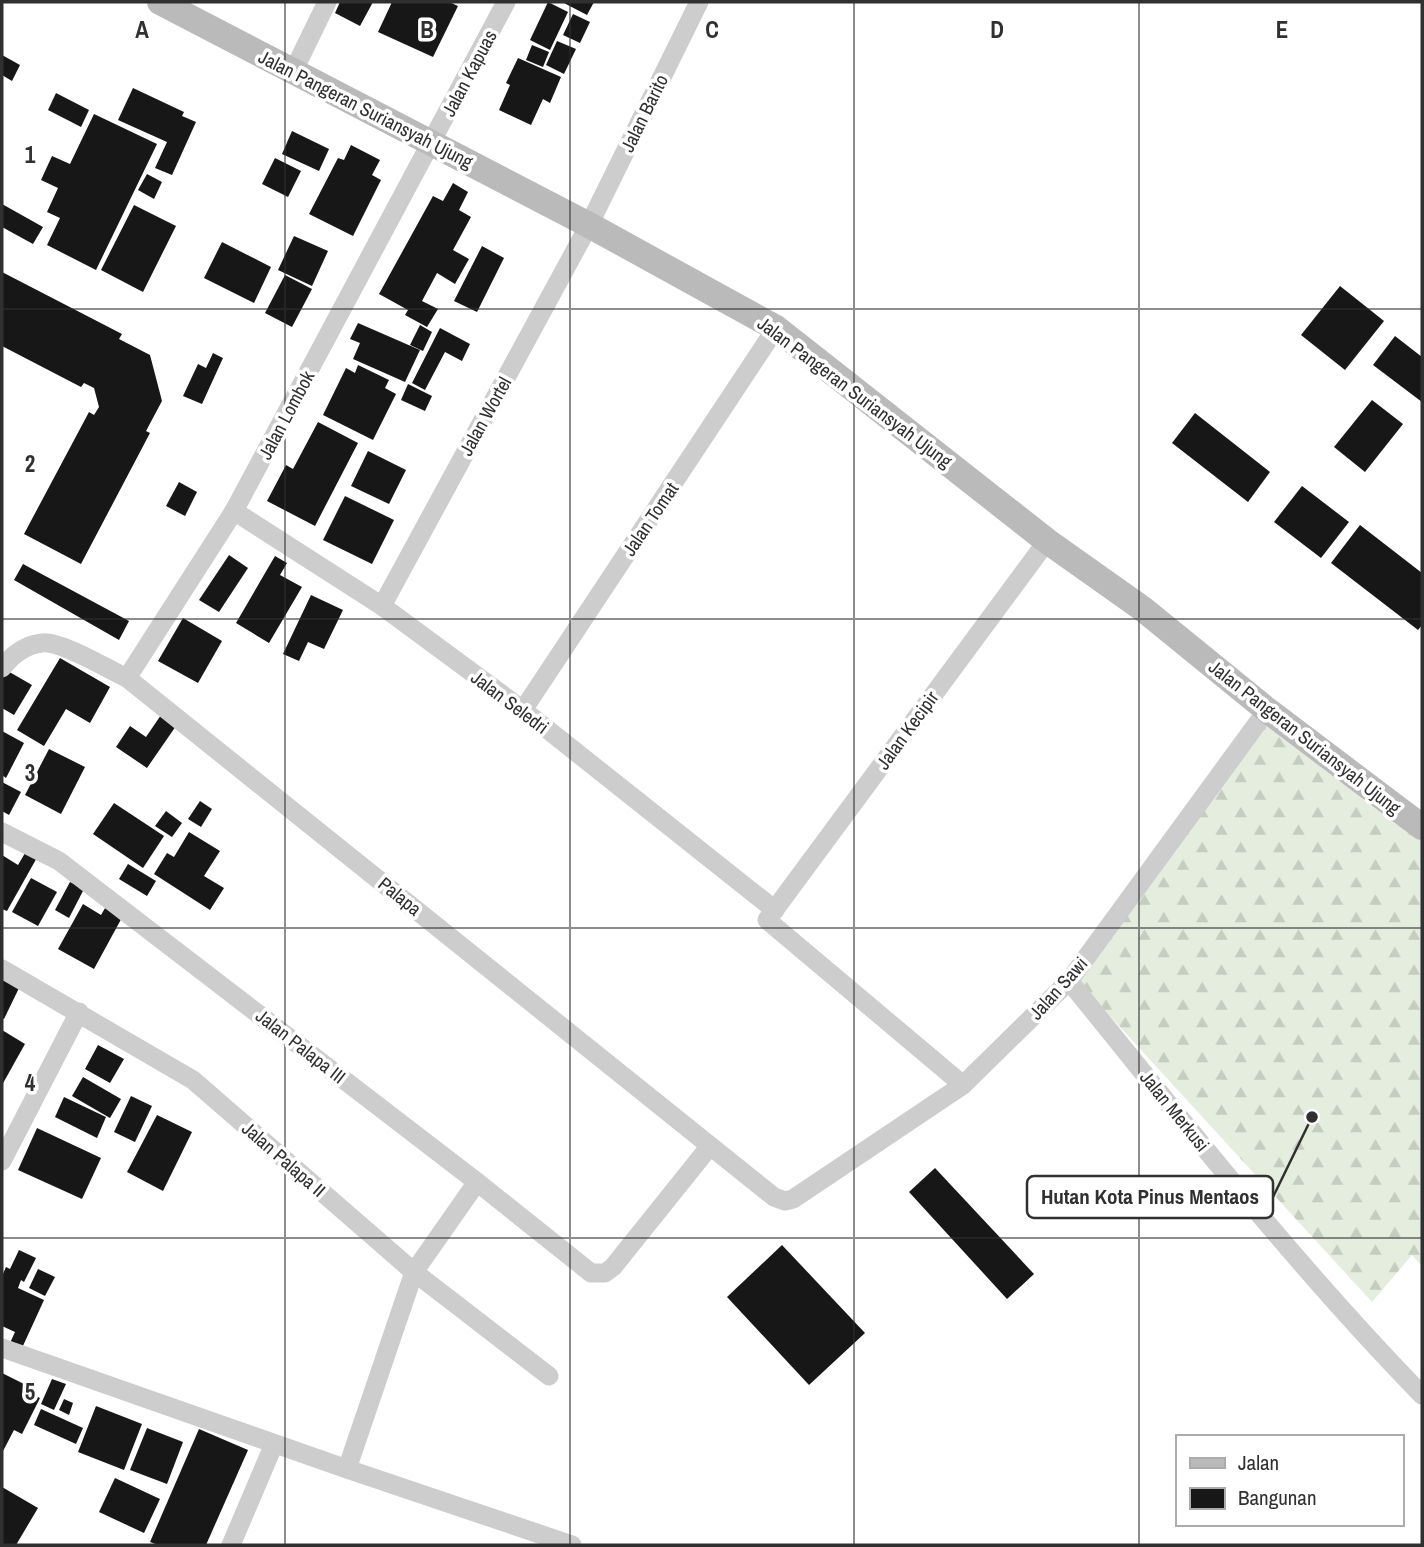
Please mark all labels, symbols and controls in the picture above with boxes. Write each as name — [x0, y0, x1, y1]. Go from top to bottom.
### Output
text: A — [135, 14, 149, 45]
text: B — [420, 14, 434, 45]
text: C — [705, 14, 719, 45]
text: D — [990, 14, 1004, 45]
text: E — [1276, 14, 1288, 45]
street label: Jalan Kapuas — [435, 25, 503, 121]
street label: Jalan Pangeran Suriansyah Ujung — [254, 44, 478, 175]
street label: Jalan Barito — [614, 70, 674, 156]
text: 1 — [25, 139, 36, 170]
street label: Jalan Pangeran Suriansyah Ujung — [752, 310, 958, 474]
street label: Jalan Lombok — [252, 366, 320, 464]
street label: Jalan Wortel — [453, 372, 517, 460]
text: 2 — [25, 448, 35, 479]
street label: Jalan Tomat — [616, 476, 685, 561]
street label: Jalan Pangeran Suriansyah Ujung — [1203, 654, 1407, 821]
street label: Jalan Seledri — [466, 664, 554, 740]
street label: Jalan Kecipir — [870, 685, 945, 774]
text: 3 — [25, 757, 35, 788]
street label: Palapa — [373, 871, 427, 922]
street label: Jalan Sawi — [1023, 951, 1093, 1025]
street label: Jalan Palapa III — [251, 1003, 351, 1089]
street label: Jalan Merkusi — [1134, 1065, 1216, 1157]
text: 4 — [25, 1067, 36, 1098]
street label: Jalan Palapa II — [237, 1115, 331, 1203]
callout: Hutan Kota Pinus Mentaos — [1027, 1176, 1273, 1218]
text: Hutan Kota Pinus Mentaos — [1041, 1182, 1259, 1211]
text: 5 — [25, 1376, 35, 1407]
legend — [1176, 1435, 1403, 1526]
text: Jalan — [1238, 1448, 1279, 1477]
text: Bangunan — [1238, 1483, 1317, 1512]

